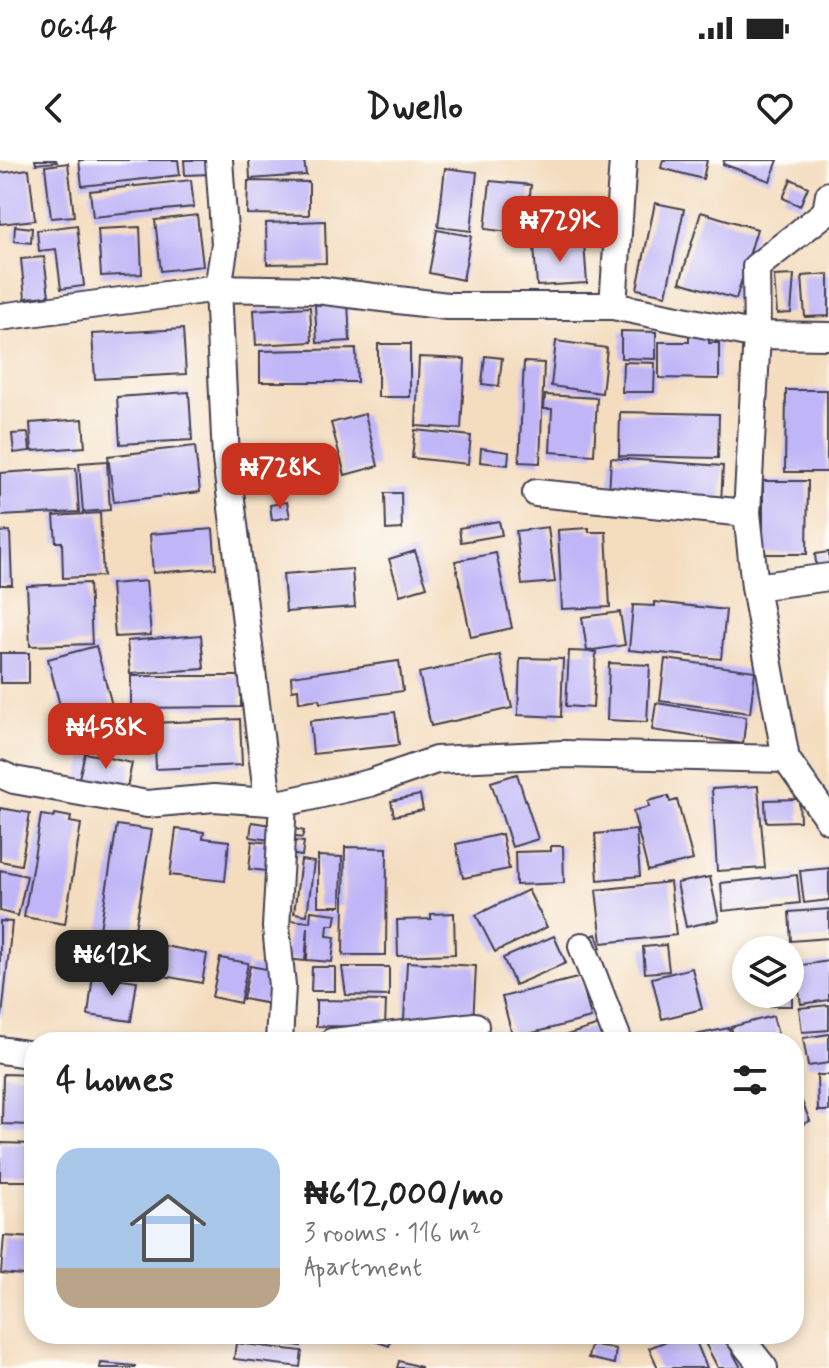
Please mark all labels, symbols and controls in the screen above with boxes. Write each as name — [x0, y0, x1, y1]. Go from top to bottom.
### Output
text: 06:44 — [40, 9, 117, 48]
text: Dwello — [366, 85, 463, 132]
icon: back — [32, 86, 76, 130]
icon: heart — [753, 86, 797, 130]
pin: ₦729K — [504, 196, 616, 264]
text: ₦729K — [520, 205, 600, 239]
pin: ₦728K — [224, 443, 336, 511]
text: ₦728K — [240, 452, 320, 486]
pin: ₦458K — [50, 703, 162, 771]
text: ₦458K — [66, 712, 146, 746]
pin: ₦612K — [56, 930, 168, 998]
map controls — [732, 936, 804, 1008]
button: layers — [732, 936, 804, 1008]
text: ₦612K — [73, 939, 151, 973]
text: 4 homes — [56, 1058, 174, 1103]
icon: filters — [728, 1058, 772, 1102]
text: ₦612,000/mo — [304, 1172, 503, 1217]
icon: home — [120, 1180, 216, 1276]
text: 3 rooms · 116 m² — [304, 1217, 481, 1251]
text: Apartment — [304, 1251, 422, 1285]

